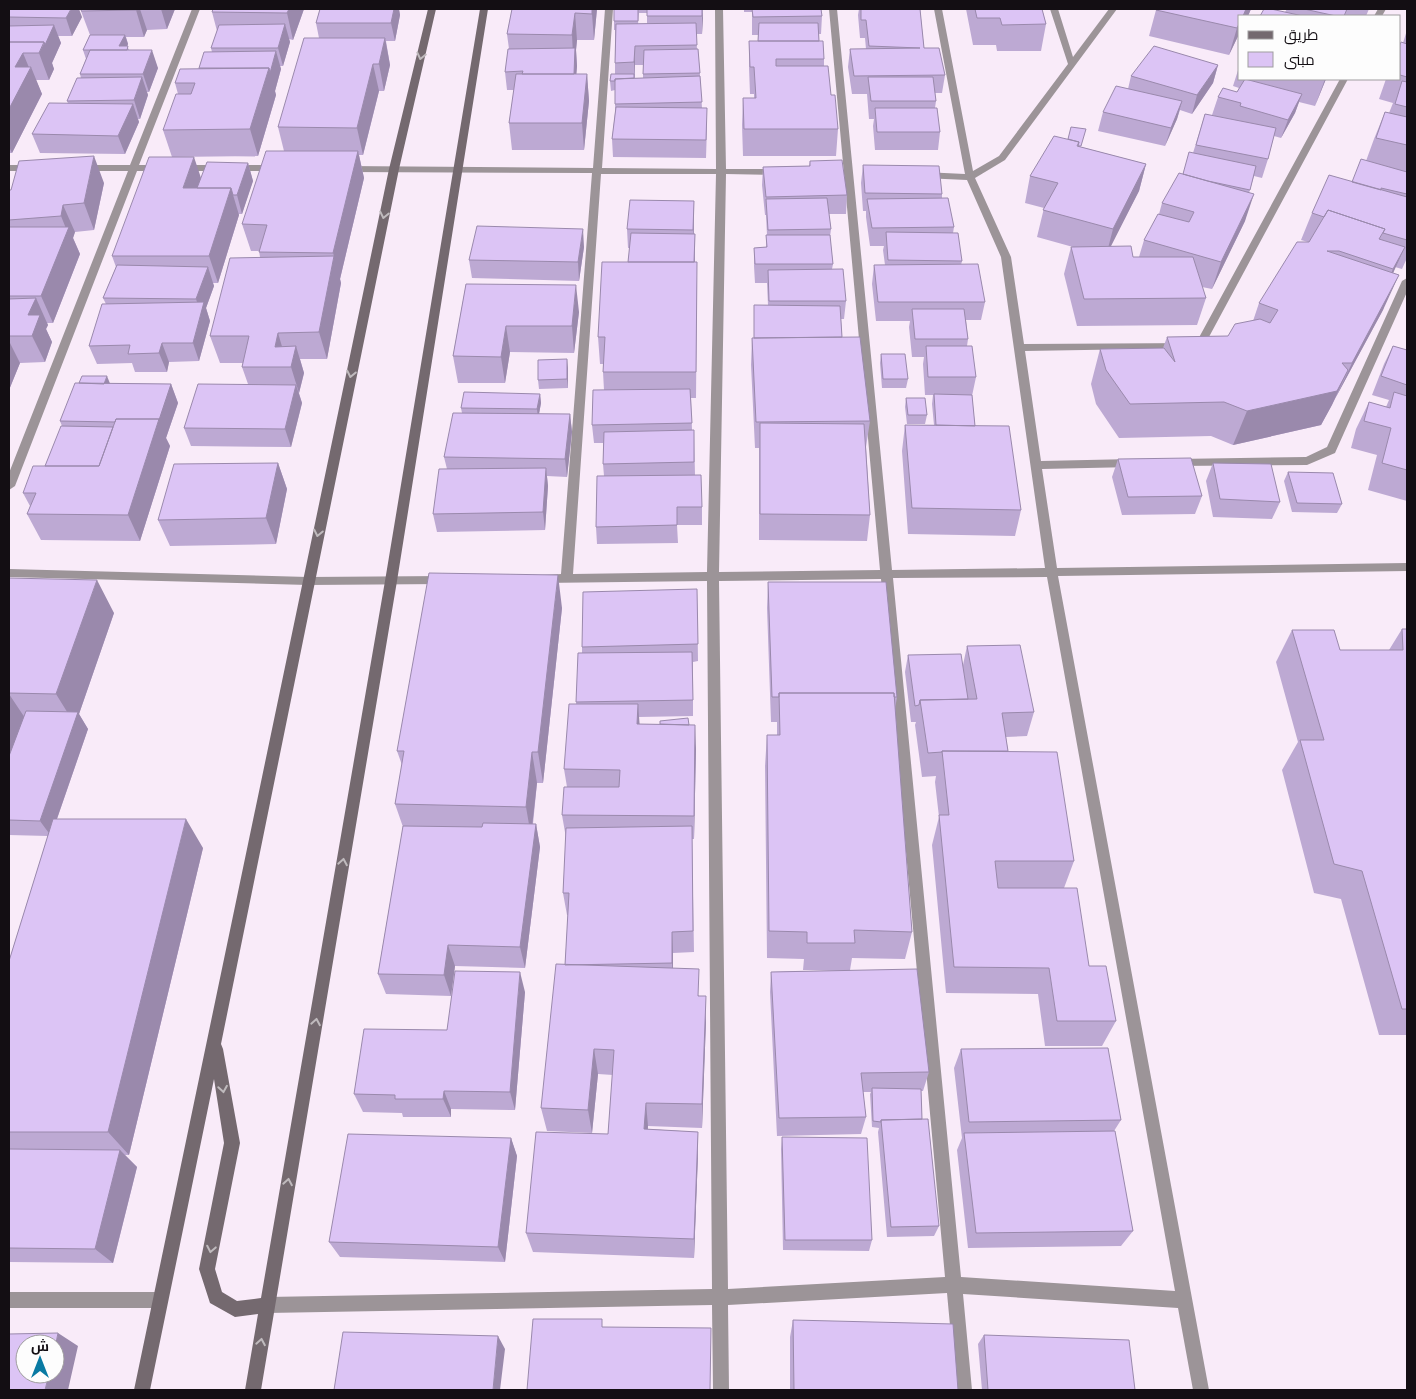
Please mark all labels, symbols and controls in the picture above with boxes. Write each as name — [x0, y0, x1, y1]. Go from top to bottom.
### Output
legend — [1238, 15, 1401, 80]
text: طريق — [1284, 25, 1318, 45]
text: مبنى — [1284, 50, 1315, 70]
one-way arrow — [416, 52, 427, 61]
one-way arrow — [380, 210, 390, 219]
one-way arrow — [346, 369, 357, 378]
one-way arrow — [313, 528, 324, 537]
one-way arrow — [338, 857, 348, 866]
one-way arrow — [310, 1017, 320, 1026]
one-way arrow — [217, 1086, 228, 1094]
one-way arrow — [283, 1178, 293, 1186]
one-way arrow — [206, 1245, 217, 1254]
north arrow — [15, 1334, 65, 1384]
text: ش — [31, 1337, 49, 1355]
one-way arrow — [256, 1338, 266, 1347]

